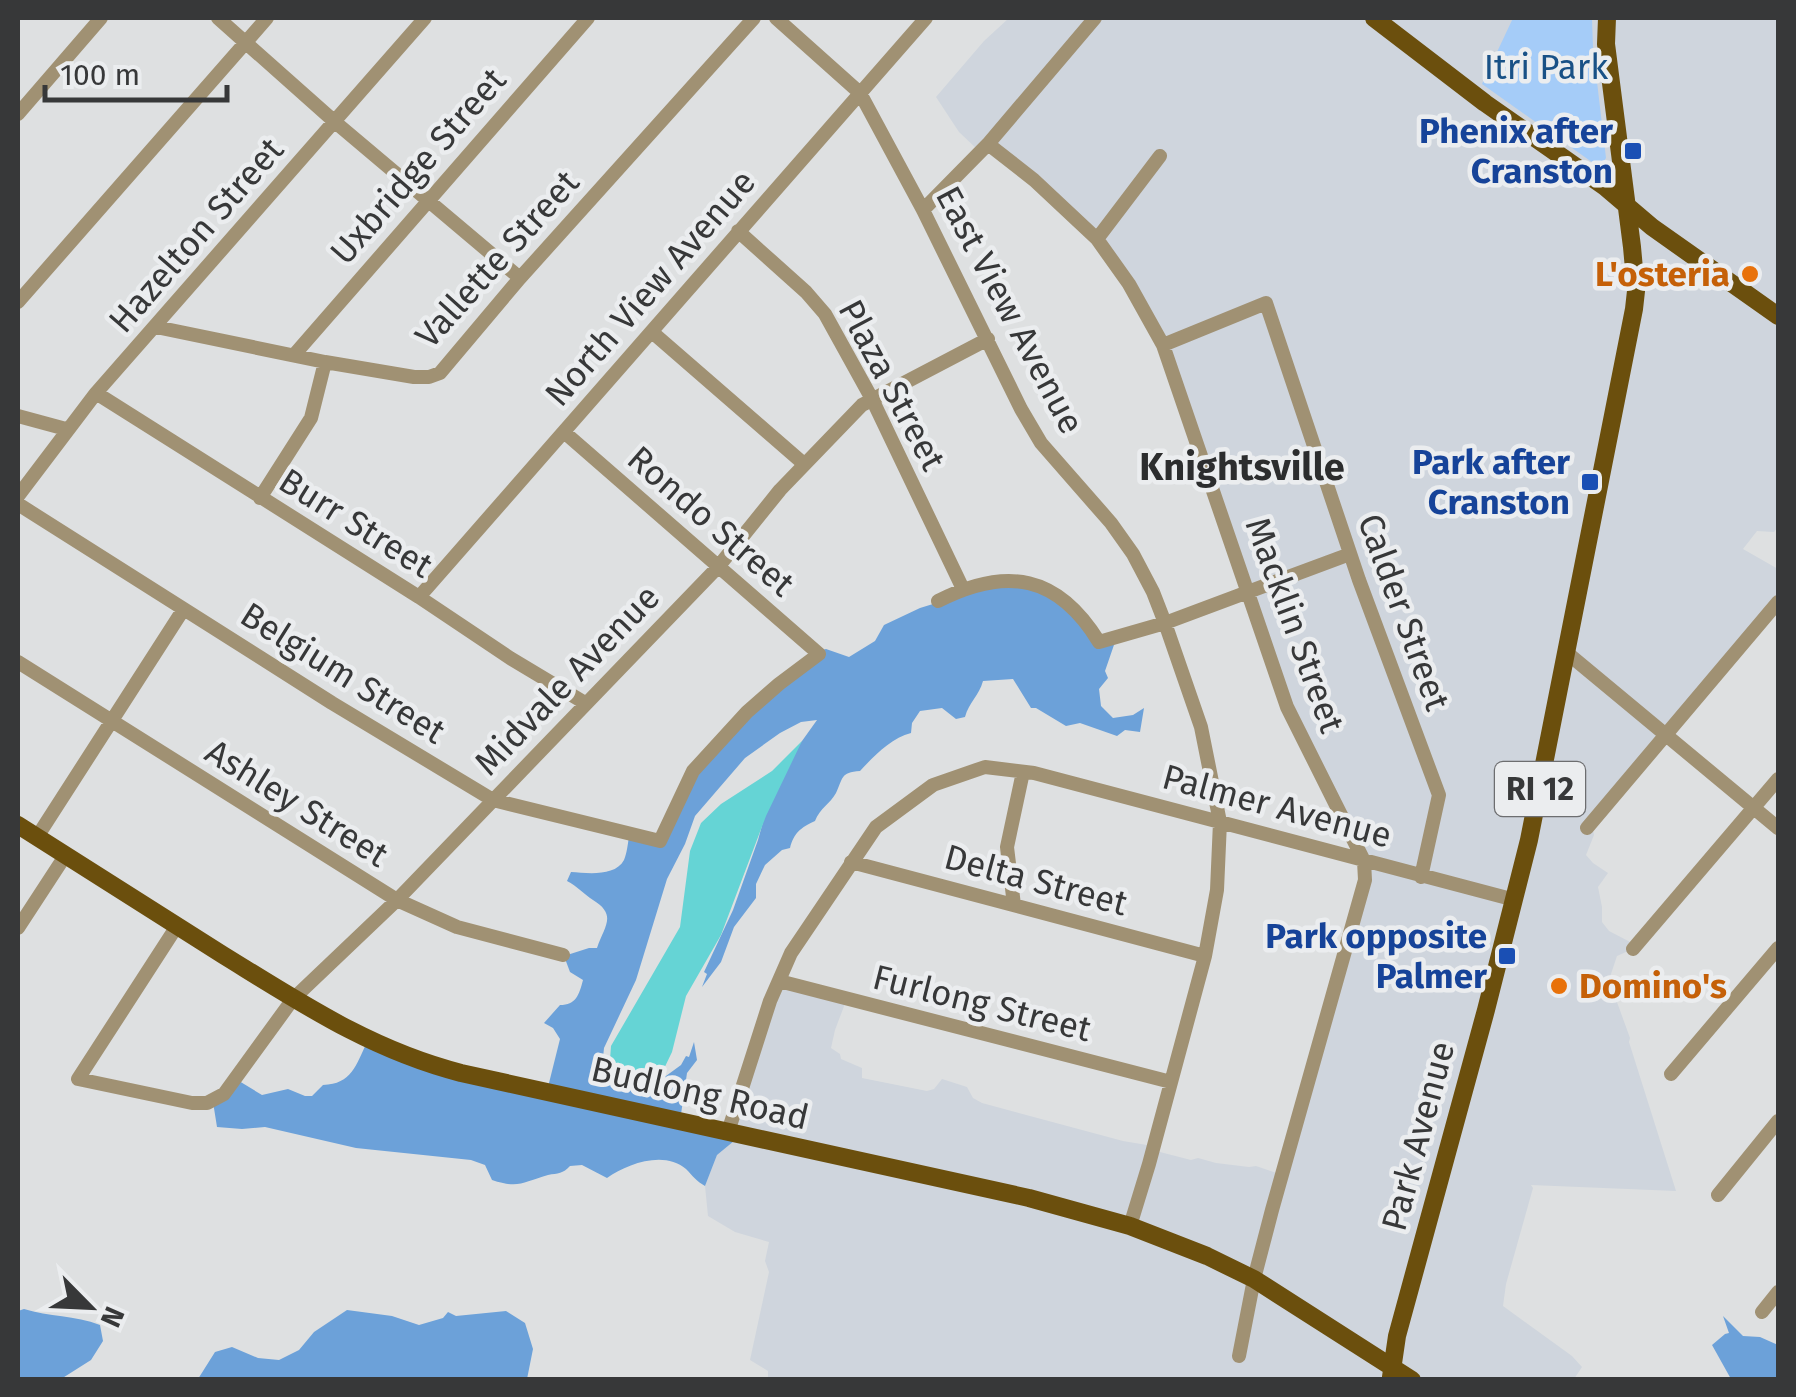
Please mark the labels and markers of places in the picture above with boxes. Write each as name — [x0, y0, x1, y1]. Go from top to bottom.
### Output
place label: Phenix after Cranston — [1419, 110, 1614, 192]
marker: Phenix after Cranston — [1622, 140, 1644, 162]
place label: L'osteria — [1595, 253, 1730, 295]
marker: L'osteria — [1739, 263, 1761, 285]
place label: Park after Cranston — [1412, 441, 1571, 523]
marker: Park after Cranston — [1579, 471, 1601, 493]
place label: Park opposite Palmer — [1265, 915, 1488, 997]
marker: Park opposite Palmer — [1496, 945, 1518, 967]
place label: Domino's — [1579, 965, 1727, 1007]
marker: Domino's — [1548, 975, 1570, 997]

